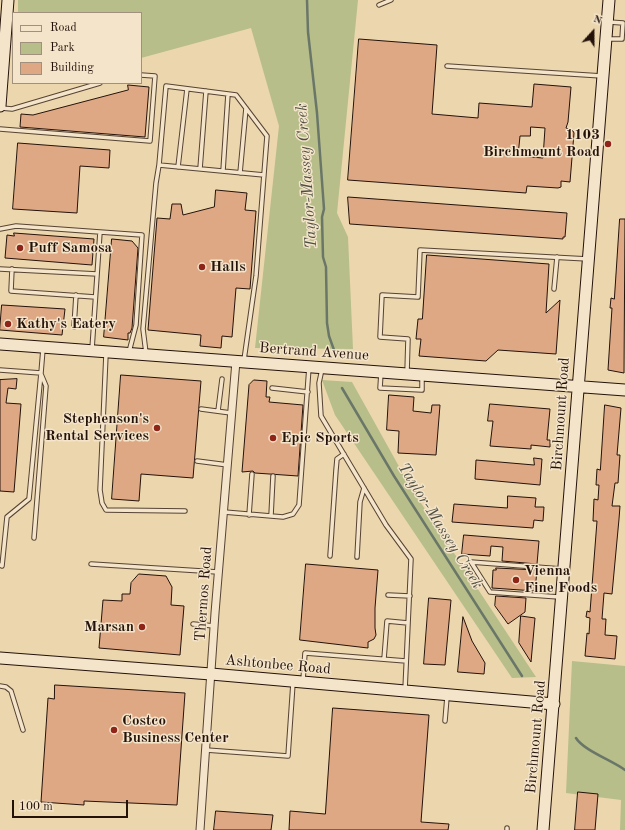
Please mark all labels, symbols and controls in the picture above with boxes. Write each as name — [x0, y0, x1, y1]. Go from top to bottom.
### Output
legend — [12, 12, 142, 84]
north arrow — [573, 12, 613, 52]
text: N — [592, 14, 603, 27]
text: Road — [50, 22, 77, 34]
text: Park — [50, 42, 75, 54]
text: Building — [50, 62, 94, 74]
water label: Taylor-Massey Creek — [292, 103, 322, 249]
place label: 1103 Birchmount Road — [483, 126, 600, 161]
marker: 1103 Birchmount Road — [603, 139, 613, 149]
place label: Puff Samosa — [28, 239, 112, 257]
marker: Puff Samosa — [15, 243, 25, 253]
place label: Halls — [210, 258, 246, 276]
marker: Halls — [197, 262, 207, 272]
place label: Kathy's Eatery — [16, 315, 116, 333]
marker: Kathy's Eatery — [3, 319, 13, 329]
street label: Bertrand Avenue — [259, 339, 369, 365]
street label: Birchmount Road — [548, 357, 574, 471]
place label: Stephenson's Rental Services — [45, 410, 149, 445]
marker: Stephenson's Rental Services — [152, 423, 162, 433]
place label: Epic Sports — [281, 429, 359, 447]
marker: Epic Sports — [268, 433, 278, 443]
water label: Taylor-Massey Creek — [393, 459, 487, 593]
street label: Thermos Road — [192, 546, 216, 642]
place label: Vienna Fine Foods — [524, 562, 597, 597]
marker: Vienna Fine Foods — [511, 575, 521, 585]
place label: Marsan — [84, 618, 134, 636]
marker: Marsan — [137, 622, 147, 632]
street label: Ashtonbee Road — [224, 651, 332, 679]
street label: Birchmount Road — [522, 680, 550, 794]
place label: Costco Business Center — [122, 712, 229, 747]
marker: Costco Business Center — [109, 725, 119, 735]
scale bar — [14, 792, 130, 818]
text: 100 m — [19, 801, 53, 813]

